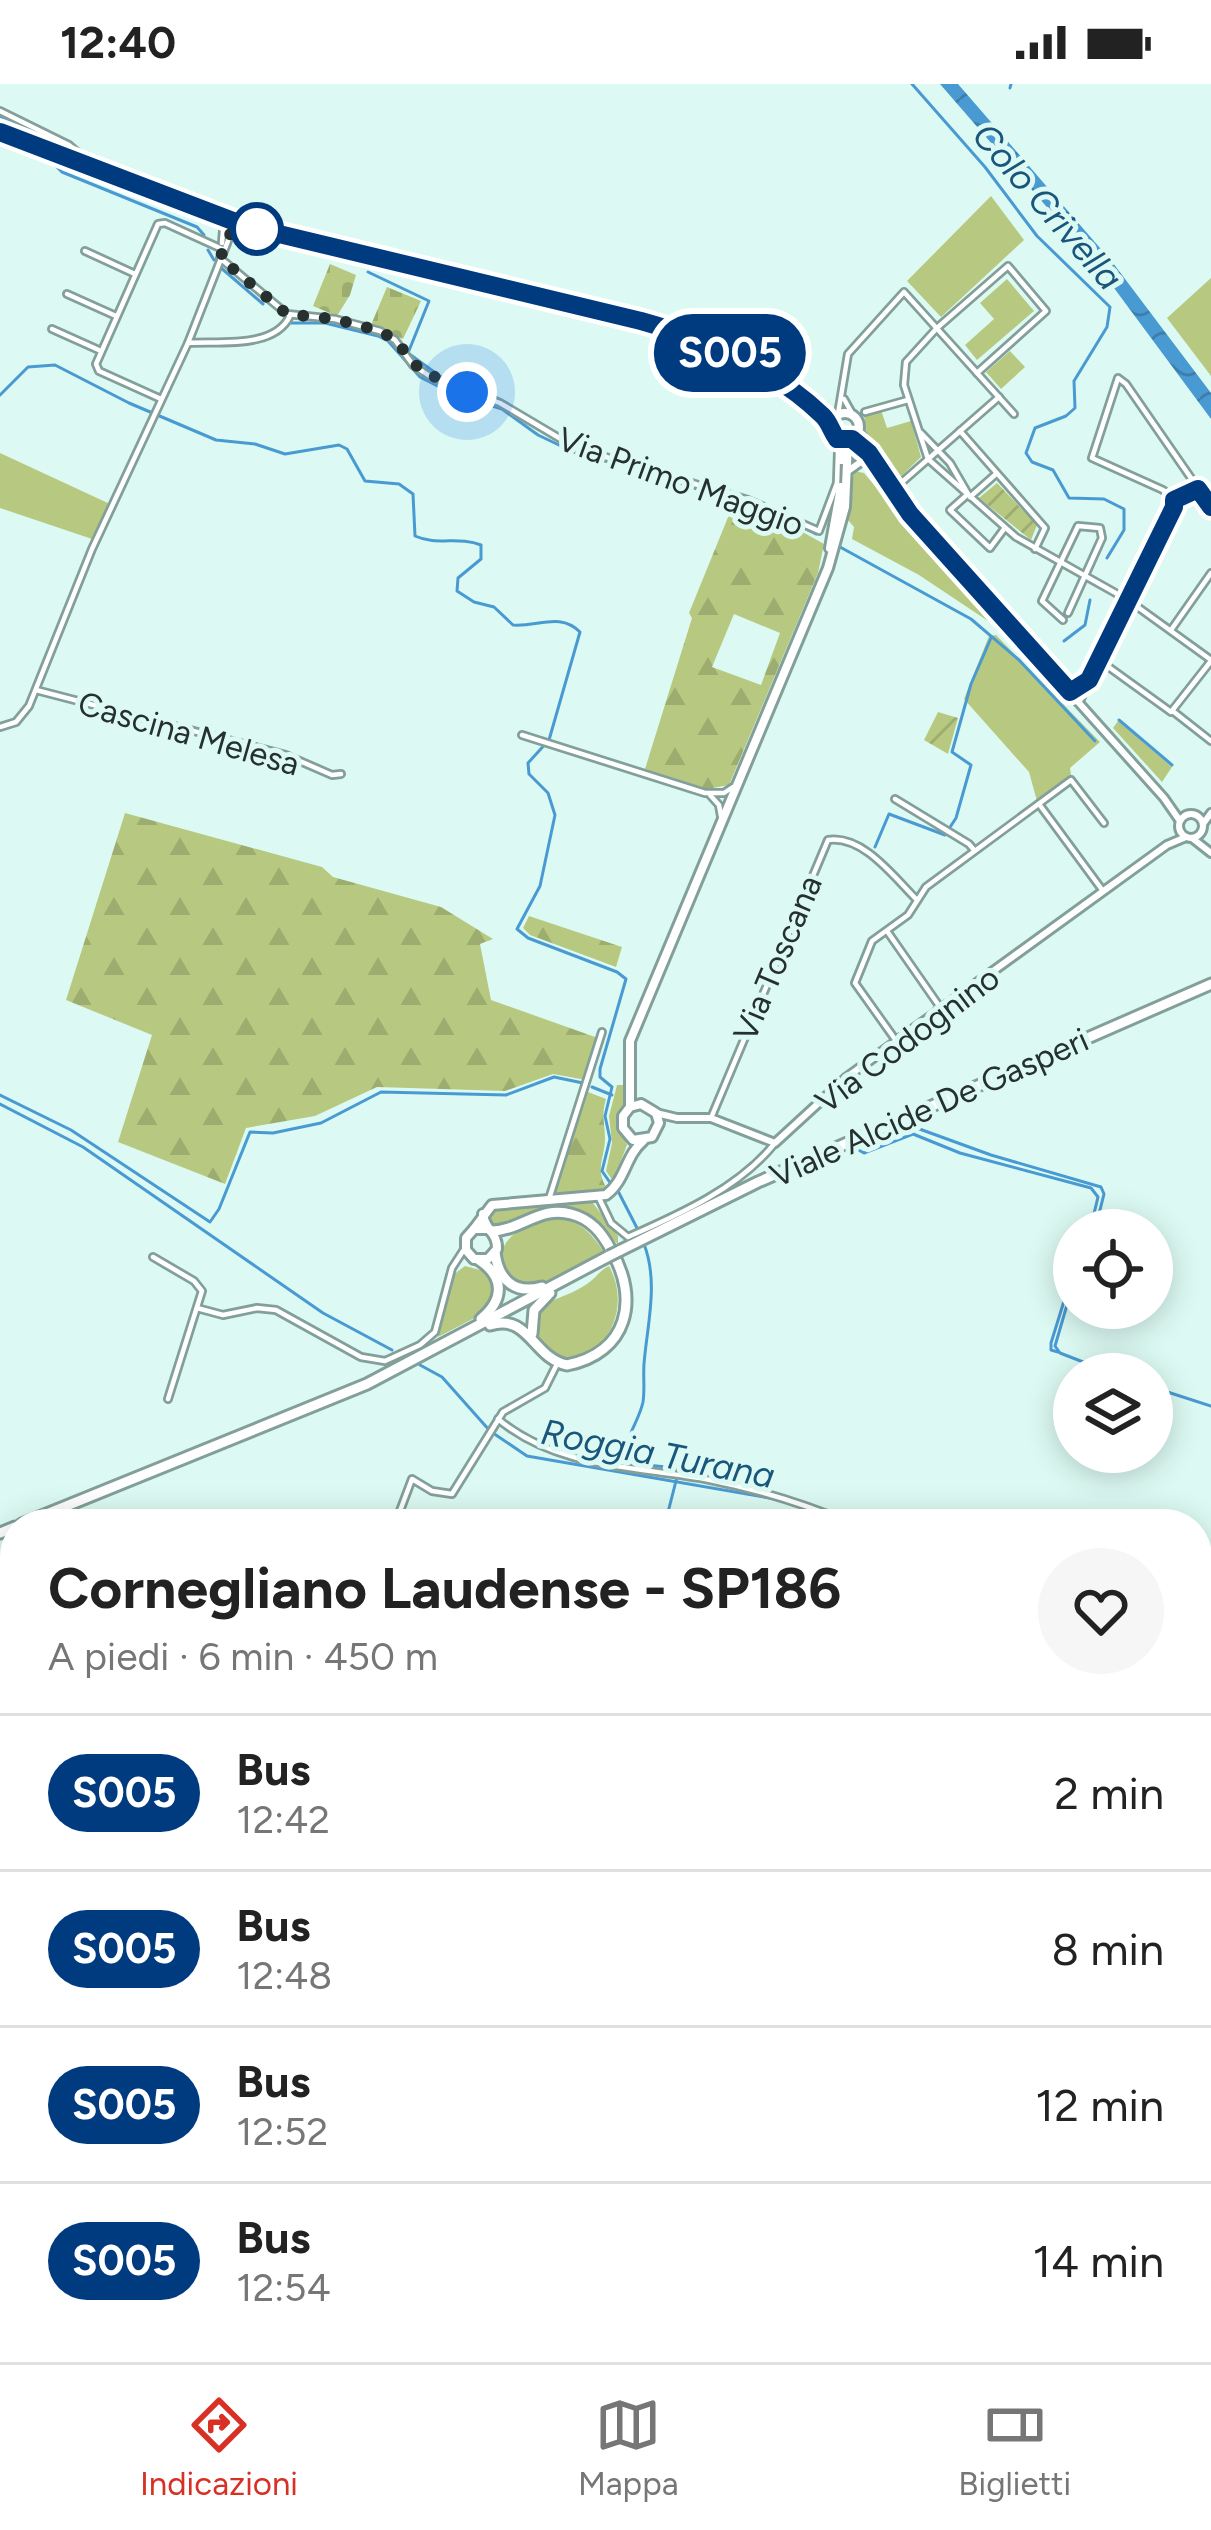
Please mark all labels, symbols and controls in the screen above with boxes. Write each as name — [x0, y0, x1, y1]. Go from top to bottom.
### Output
text: 12:40 — [60, 15, 176, 69]
water label: Colo Crivella — [964, 114, 1132, 298]
unlabelled marker — [232, 204, 282, 254]
line badge: S005 — [646, 314, 814, 392]
text: S005 — [678, 327, 782, 378]
your location — [437, 362, 497, 422]
street label: Via Primo Maggio — [552, 419, 809, 544]
street label: Cascina Melesa — [74, 683, 304, 784]
street label: Via Toscana — [725, 870, 830, 1047]
street label: Via Codognino — [808, 958, 1007, 1121]
street label: Viale Alcide De Gasperi — [764, 1020, 1094, 1195]
map controls — [1053, 1209, 1173, 1473]
button: locate — [1053, 1209, 1173, 1329]
button: layers — [1053, 1353, 1173, 1473]
water label: Roggia Turana — [538, 1410, 778, 1497]
button: heart — [1038, 1548, 1164, 1674]
text: Cornegliano Laudense - SP186 — [48, 1554, 841, 1622]
text: A piedi · 6 min · 450 m — [48, 1633, 438, 1680]
text: Bus — [236, 1742, 310, 1796]
text: 2 min — [1054, 1766, 1164, 1820]
text: S005 — [72, 1767, 176, 1818]
text: 12:42 — [236, 1796, 330, 1843]
text: Bus — [236, 1898, 310, 1952]
text: 8 min — [1051, 1922, 1164, 1976]
text: S005 — [72, 1923, 176, 1974]
text: 12:48 — [236, 1952, 332, 1999]
text: Bus — [236, 2054, 310, 2108]
text: 12 min — [1035, 2078, 1164, 2132]
text: S005 — [72, 2079, 176, 2130]
text: 12:52 — [236, 2108, 328, 2155]
text: Bus — [236, 2210, 310, 2264]
text: 14 min — [1033, 2234, 1164, 2288]
text: S005 — [72, 2235, 176, 2286]
text: 12:54 — [236, 2264, 331, 2311]
tab: Indicazioni — [140, 2392, 298, 2503]
tab: Mappa — [578, 2392, 678, 2503]
tab: Biglietti — [958, 2392, 1071, 2503]

